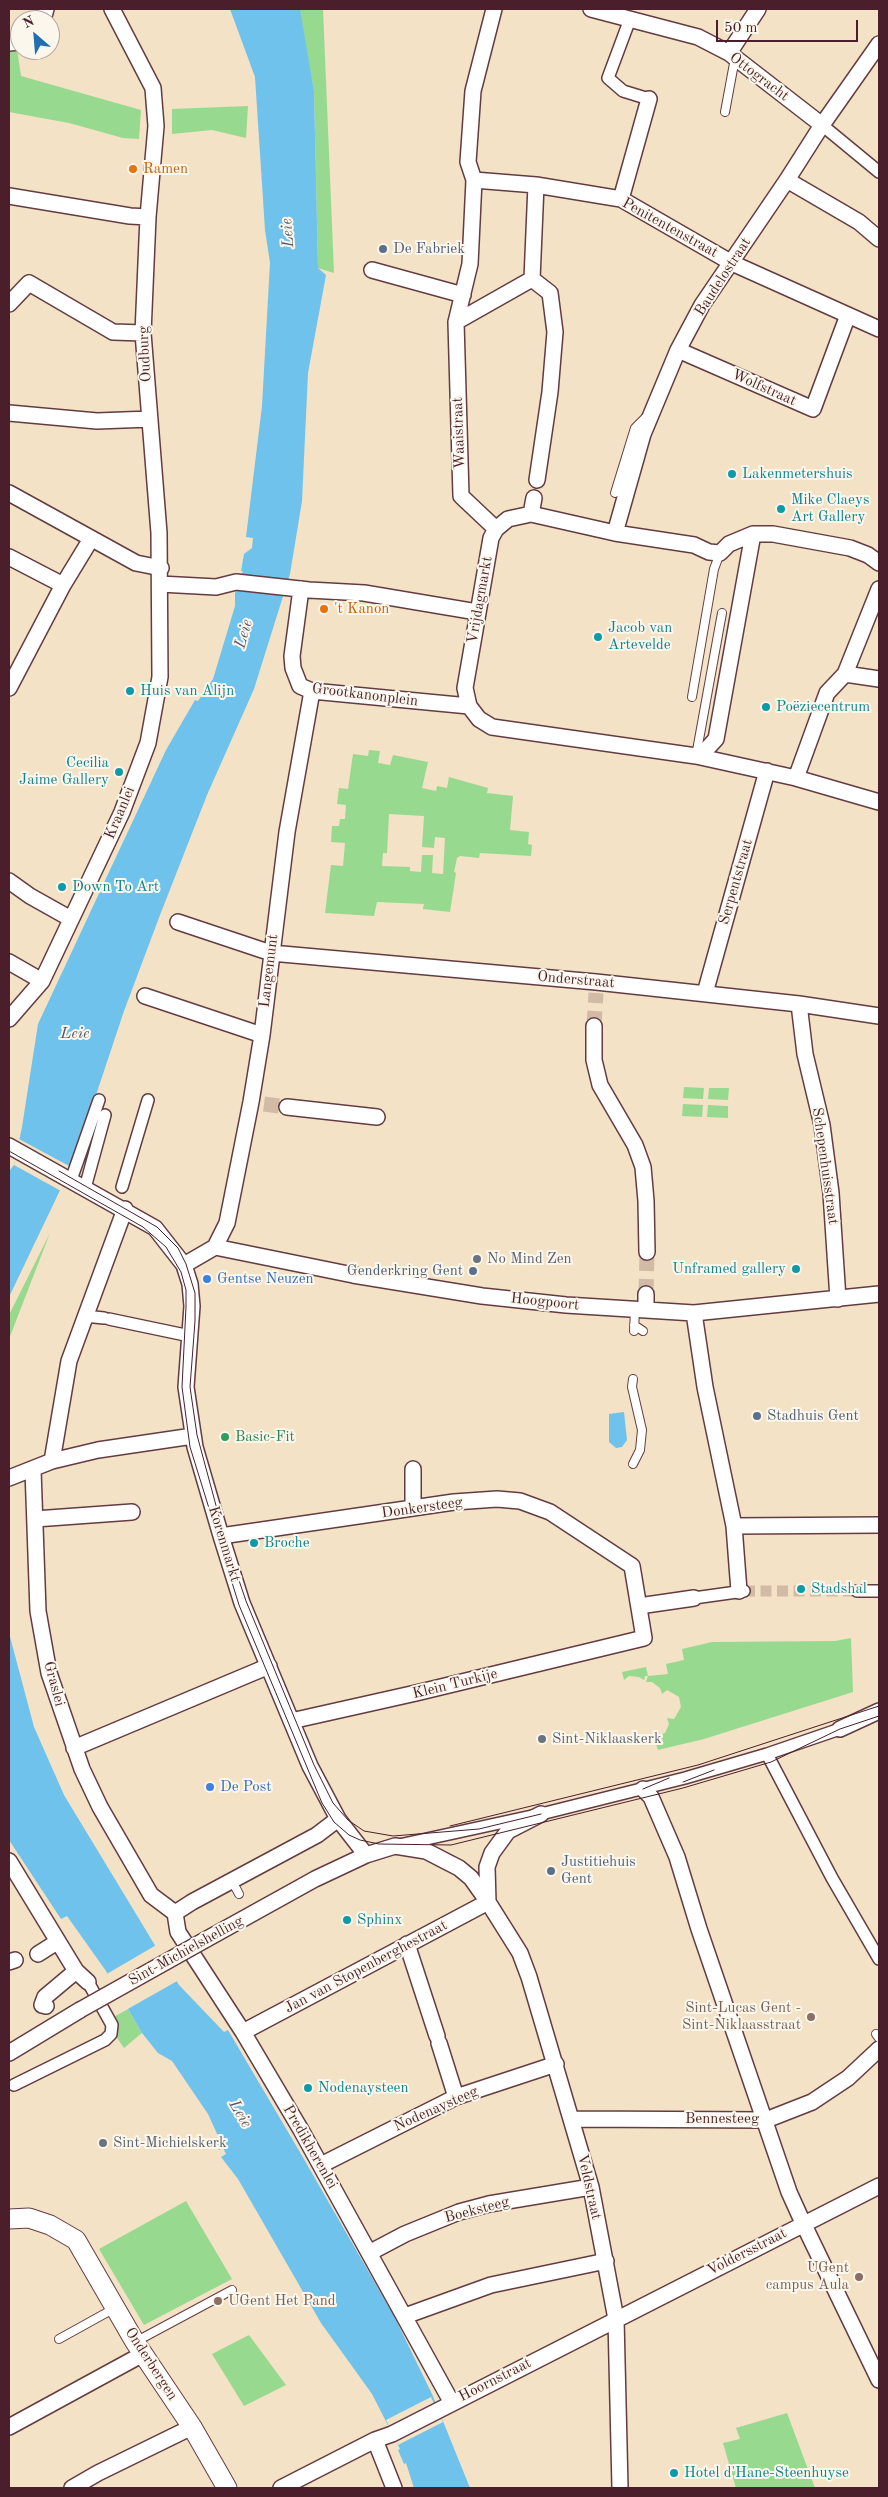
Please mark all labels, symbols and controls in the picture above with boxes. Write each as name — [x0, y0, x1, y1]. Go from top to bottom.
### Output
north arrow — [10, 10, 60, 60]
scale bar — [718, 10, 860, 42]
text: N — [21, 14, 37, 31]
text: 50 m — [724, 21, 758, 36]
street label: Ottogracht — [726, 49, 792, 105]
place label: Ramen — [143, 160, 188, 178]
marker: Ramen — [127, 163, 139, 175]
street label: Penitentenstraat — [619, 194, 721, 262]
water label: Leie — [277, 218, 299, 248]
street label: Baudelostraat — [691, 234, 755, 320]
place label: De Fabriek — [393, 240, 465, 258]
marker: De Fabriek — [377, 243, 389, 255]
street label: Oudburg — [135, 325, 155, 383]
street label: Wolfstraat — [729, 366, 799, 410]
street label: Waaistraat — [449, 397, 469, 469]
place label: Lakenmetershuis — [742, 465, 853, 483]
marker: Lakenmetershuis — [726, 468, 738, 480]
place label: Mike Claeys Art Gallery — [791, 491, 869, 526]
marker: Mike Claeys Art Gallery — [775, 503, 787, 515]
street label: Vrijdagmarkt — [463, 555, 497, 645]
place label: 't Kanon — [334, 600, 389, 618]
marker: 't Kanon — [318, 603, 330, 615]
water label: Leie — [231, 617, 257, 651]
place label: Jacob van Artevelde — [608, 619, 672, 654]
marker: Jacob van Artevelde — [592, 631, 604, 643]
street label: Grootkanonplein — [311, 680, 419, 710]
place label: Huis van Alijn — [140, 682, 234, 700]
marker: Huis van Alijn — [124, 685, 136, 697]
place label: Poëziecentrum — [776, 698, 870, 716]
marker: Poëziecentrum — [760, 701, 772, 713]
place label: Cecilia Jaime Gallery — [19, 754, 109, 789]
marker: Cecilia Jaime Gallery — [113, 766, 125, 778]
street label: Kraanlei — [101, 784, 139, 842]
street label: Serpentstraat — [715, 837, 757, 927]
place label: Down To Art — [72, 878, 159, 896]
marker: Down To Art — [56, 881, 68, 893]
street label: Langemunt — [256, 933, 282, 1009]
street label: Onderstraat — [537, 968, 615, 992]
water label: Leie — [60, 1024, 90, 1044]
street label: Schepenhuisstraat — [808, 1106, 842, 1226]
place label: No Mind Zen — [487, 1250, 572, 1268]
marker: No Mind Zen — [471, 1253, 483, 1265]
place label: Unframed gallery — [672, 1260, 786, 1278]
place label: Genderkring Gent — [347, 1262, 463, 1280]
marker: Unframed gallery — [790, 1263, 802, 1275]
marker: Genderkring Gent — [467, 1265, 479, 1277]
place label: Gentse Neuzen — [217, 1270, 314, 1288]
marker: Gentse Neuzen — [201, 1273, 213, 1285]
street label: Hoogpoort — [510, 1289, 580, 1315]
place label: Stadhuis Gent — [767, 1407, 859, 1425]
marker: Stadhuis Gent — [751, 1410, 763, 1422]
place label: Basic-Fit — [235, 1428, 295, 1446]
marker: Basic-Fit — [219, 1431, 231, 1443]
street label: Donkersteeg — [380, 1493, 464, 1523]
street label: Korenmarkt — [204, 1504, 244, 1584]
place label: Broche — [264, 1534, 310, 1552]
marker: Broche — [248, 1537, 260, 1549]
place label: Stadshal — [811, 1580, 867, 1598]
marker: Stadshal — [795, 1583, 807, 1595]
street label: Graslei — [39, 1660, 69, 1708]
street label: Klein Turkije — [411, 1665, 499, 1703]
place label: Sint-Niklaaskerk — [552, 1730, 662, 1748]
marker: Sint-Niklaaskerk — [536, 1733, 548, 1745]
place label: De Post — [220, 1778, 271, 1796]
marker: De Post — [204, 1781, 216, 1793]
place label: Justitiehuis Gent — [561, 1853, 636, 1888]
marker: Justitiehuis Gent — [545, 1865, 557, 1877]
place label: Sphinx — [357, 1911, 402, 1929]
street label: Sint-Michielshelling — [125, 1912, 247, 1990]
marker: Sphinx — [341, 1914, 353, 1926]
street label: Jan van Stopenberghestraat — [282, 1916, 450, 2018]
place label: Sint-Lucas Gent - Sint-Niklaasstraat — [682, 1999, 801, 2034]
marker: Sint-Lucas Gent - Sint-Niklaasstraat — [805, 2011, 817, 2023]
place label: Nodenaysteen — [318, 2079, 409, 2097]
marker: Nodenaysteen — [302, 2082, 314, 2094]
street label: Nodenaysteeg — [391, 2082, 481, 2136]
water label: Leie — [224, 2096, 256, 2132]
street label: Predikherenlei — [279, 2102, 341, 2192]
street label: Bennesteeg — [685, 2110, 759, 2128]
place label: Sint-Michielskerk — [113, 2134, 227, 2152]
marker: Sint-Michielskerk — [97, 2137, 109, 2149]
street label: Veldstraat — [573, 2152, 605, 2222]
street label: Boeksteeg — [443, 2193, 511, 2227]
street label: Voldersstraat — [704, 2224, 790, 2280]
place label: UGent campus Aula — [766, 2259, 849, 2294]
marker: UGent campus Aula — [853, 2271, 865, 2283]
place label: UGent Het Pand — [228, 2292, 336, 2310]
marker: UGent Het Pand — [212, 2295, 224, 2307]
street label: Onderbergen — [121, 2324, 181, 2404]
street label: Hoornstraat — [456, 2354, 534, 2406]
place label: Hotel d'Hane-Steenhuyse — [684, 2464, 849, 2482]
marker: Hotel d'Hane-Steenhuyse — [668, 2467, 680, 2479]

